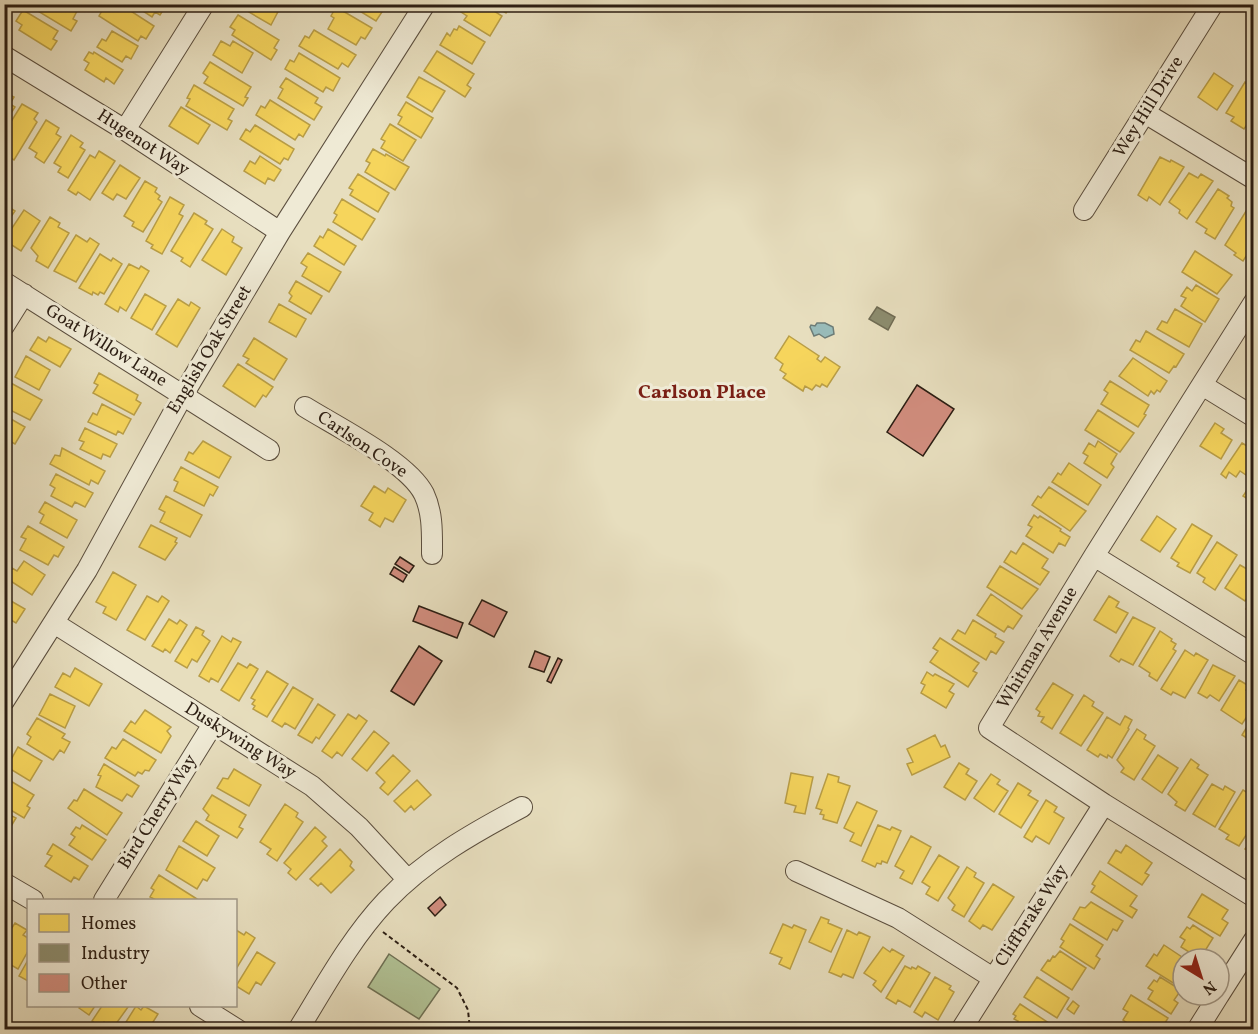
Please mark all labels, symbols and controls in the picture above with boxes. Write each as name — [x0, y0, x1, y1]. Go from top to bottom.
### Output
street label: Wey Hill Drive — [1108, 52, 1190, 162]
street label: Hugenot Way — [92, 104, 195, 183]
street label: English Oak Street — [162, 281, 258, 419]
street label: Goat Willow Lane — [40, 299, 172, 393]
district label: Carlson Place — [638, 379, 766, 407]
street label: Carlson Cove — [312, 405, 412, 485]
street label: Whitman Avenue — [992, 582, 1084, 714]
street label: Duskywing Way — [179, 697, 301, 786]
street label: Bird Cherry Way — [113, 750, 204, 874]
street label: Cliffbrake Way — [989, 860, 1075, 972]
legend — [27, 899, 237, 1007]
text: Homes — [81, 912, 136, 937]
text: Industry — [81, 942, 150, 967]
north arrow — [1171, 947, 1231, 1007]
text: Other — [81, 972, 128, 997]
text: N — [1197, 975, 1220, 1000]

